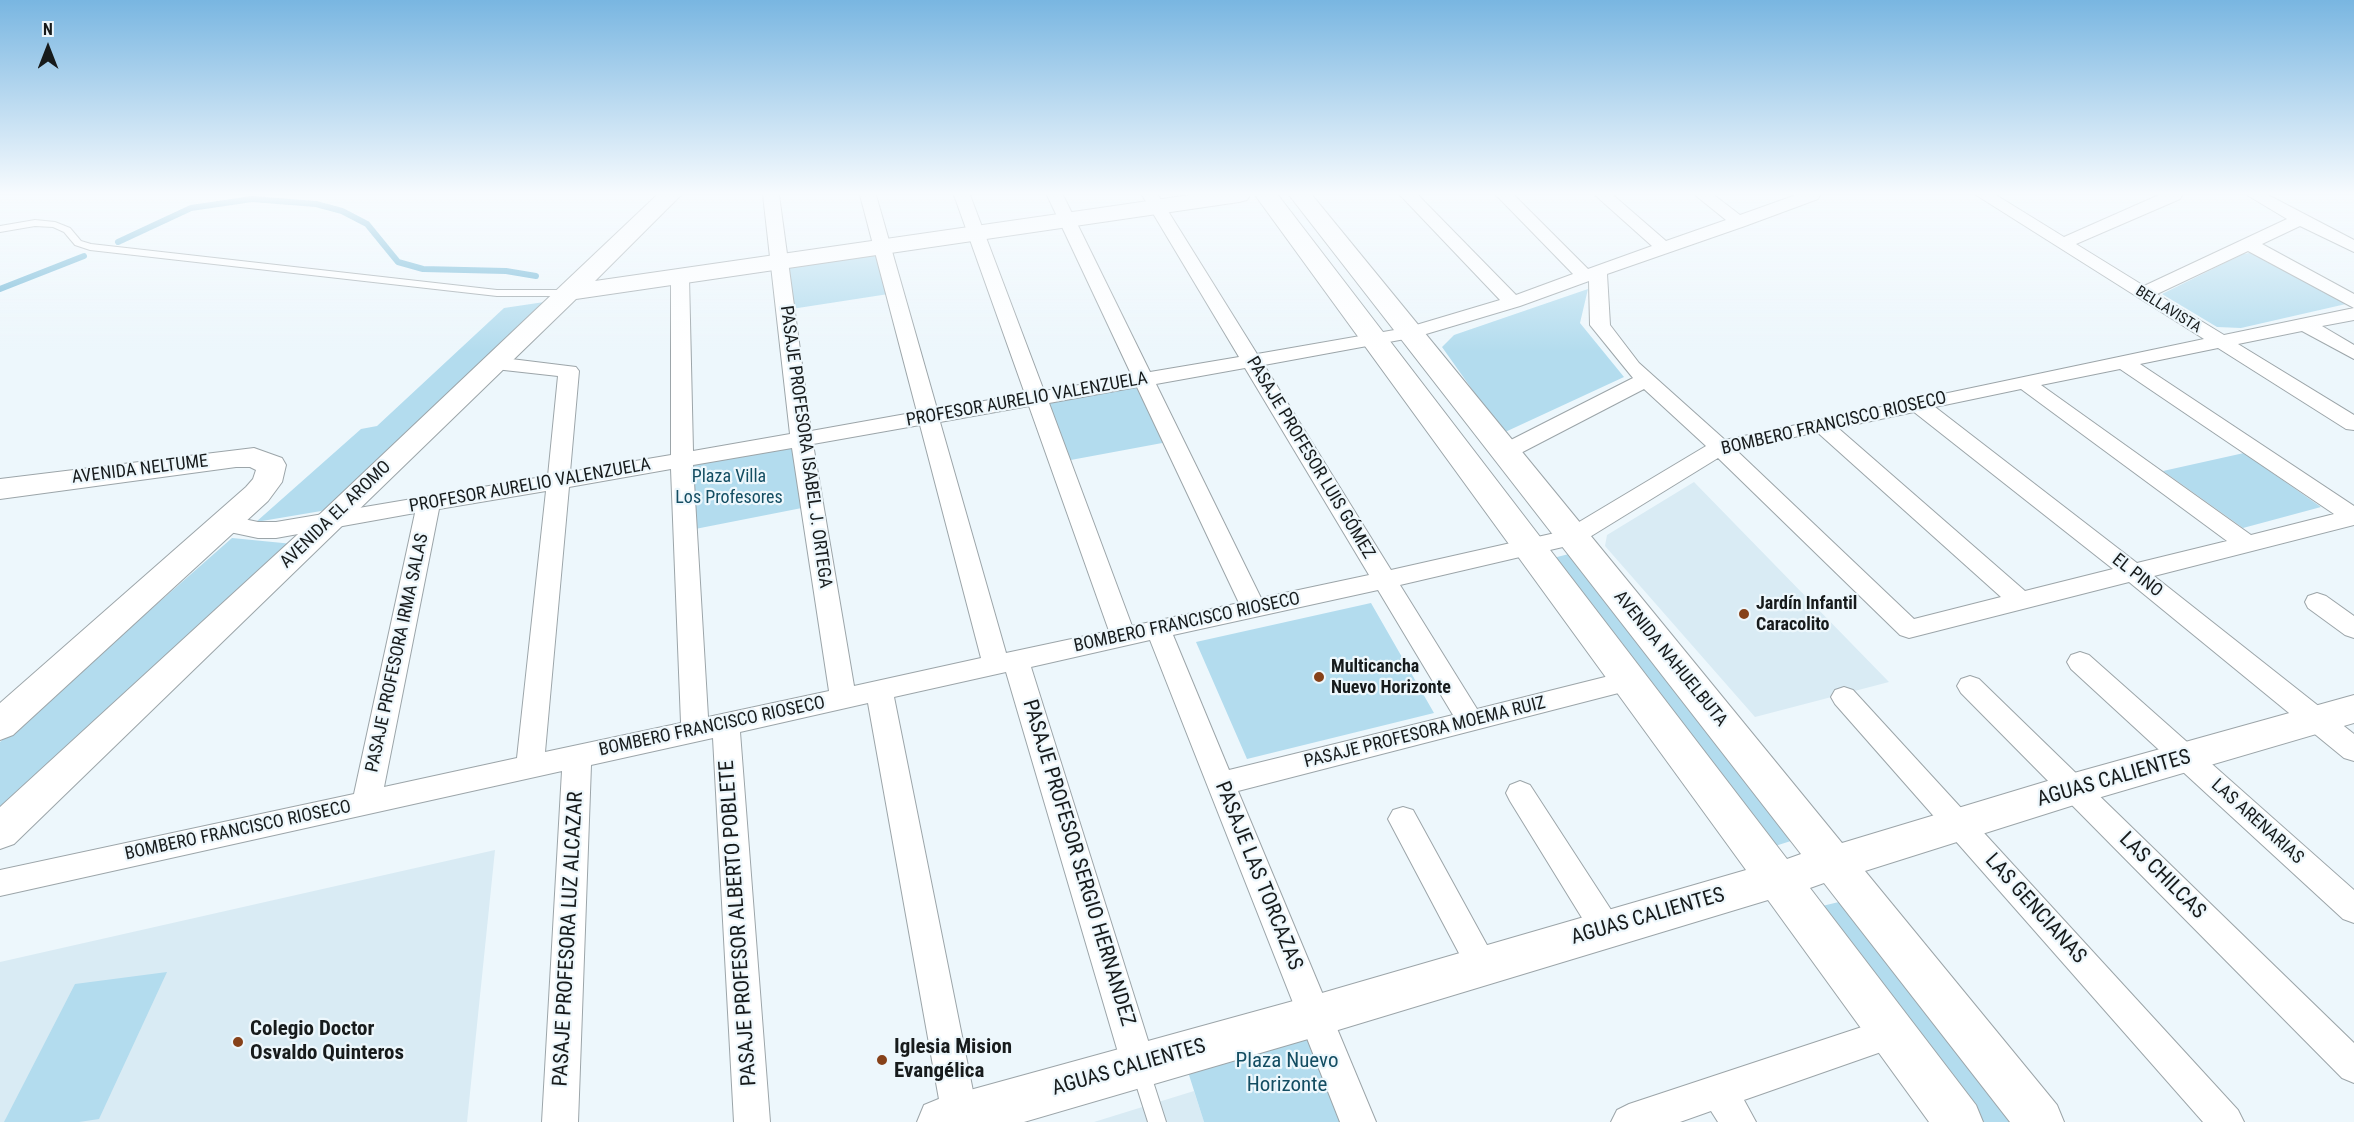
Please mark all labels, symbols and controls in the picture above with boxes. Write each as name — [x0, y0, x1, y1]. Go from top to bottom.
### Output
north arrow — [18, 18, 78, 78]
text: N — [43, 20, 53, 39]
street label: BELLAVISTA — [2132, 283, 2204, 337]
street label: PASAJE PROFESORA ISABEL J. ORTEGA — [774, 304, 836, 590]
street label: PASAJE PROFESOR LUIS GÓMEZ — [1241, 353, 1379, 563]
street label: PROFESOR AURELIO VALENZUELA — [905, 368, 1149, 432]
street label: BOMBERO FRANCISCO RIOSECO — [1719, 388, 1949, 460]
street label: AVENIDA NELTUME — [71, 451, 209, 489]
street label: PROFESOR AURELIO VALENZUELA — [408, 454, 652, 518]
street label: AVENIDA EL AROMO — [276, 457, 396, 573]
park label: Plaza Villa Los Profesores — [675, 466, 783, 508]
street label: PASAJE PROFESORA IRMA SALAS — [362, 532, 434, 774]
street label: EL PINO — [2107, 550, 2167, 602]
street label: AVENIDA NAHUELBUTA — [1609, 587, 1731, 731]
street label: BOMBERO FRANCISCO RIOSECO — [1072, 588, 1302, 658]
place label: Jardín Infantil Caracolito — [1756, 593, 1857, 636]
marker: Jardín Infantil Caracolito — [1737, 607, 1751, 621]
place label: Multicancha Nuevo Horizonte — [1331, 656, 1451, 698]
marker: Multicancha Nuevo Horizonte — [1312, 670, 1326, 684]
street label: BOMBERO FRANCISCO RIOSECO — [597, 692, 827, 762]
street label: PASAJE PROFESORA MOEMA RUIZ — [1302, 693, 1548, 773]
street label: PASAJE PROFESOR SERGIO HERNANDEZ — [1016, 697, 1140, 1029]
street label: AGUAS CALIENTES — [2034, 745, 2194, 813]
street label: PASAJE PROFESOR ALBERTO POBLETE — [715, 759, 763, 1087]
street label: LAS ARENARIAS — [2206, 775, 2308, 869]
street label: PASAJE LAS TORCAZAS — [1209, 778, 1307, 974]
street label: PASAJE PROFESORA LUZ ALCAZAR — [549, 791, 589, 1087]
street label: BOMBERO FRANCISCO RIOSECO — [123, 796, 353, 866]
street label: LAS CHILCAS — [2113, 827, 2211, 925]
street label: LAS GENCIANAS — [1979, 849, 2091, 969]
street label: AGUAS CALIENTES — [1568, 883, 1728, 951]
place label: Colegio Doctor Osvaldo Quinteros — [250, 1017, 404, 1067]
street label: AGUAS CALIENTES — [1049, 1034, 1209, 1102]
marker: Colegio Doctor Osvaldo Quinteros — [231, 1035, 245, 1049]
place label: Iglesia Mision Evangélica — [894, 1035, 1012, 1085]
park label: Plaza Nuevo Horizonte — [1236, 1049, 1338, 1099]
marker: Iglesia Mision Evangélica — [875, 1053, 889, 1067]

